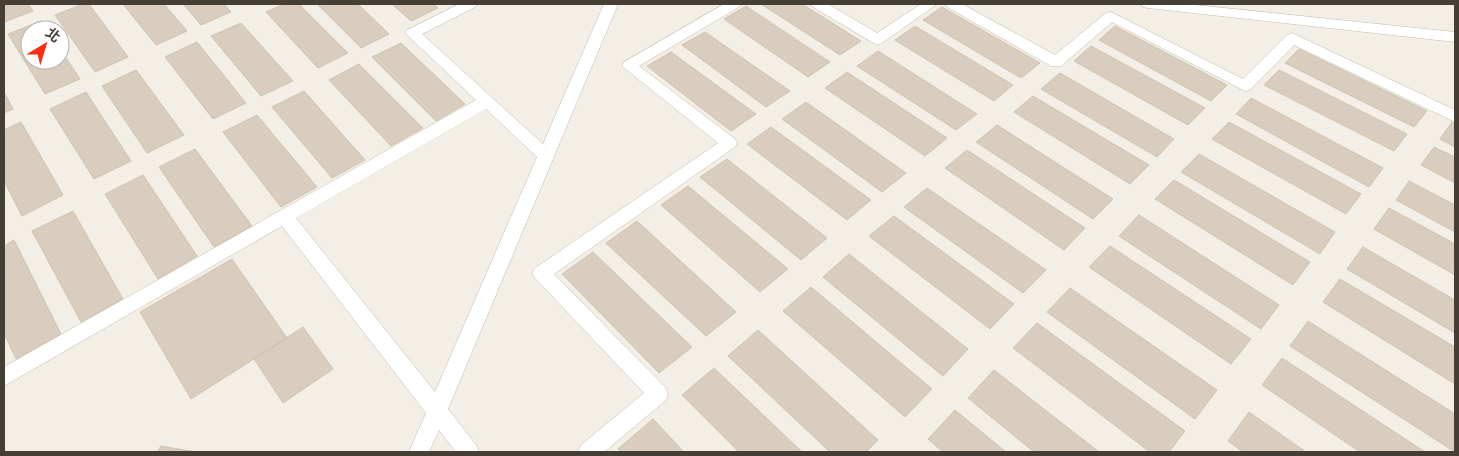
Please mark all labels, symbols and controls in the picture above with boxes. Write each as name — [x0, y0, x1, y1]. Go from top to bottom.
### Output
north arrow — [20, 20, 70, 70]
text: 北 — [43, 24, 63, 45]

